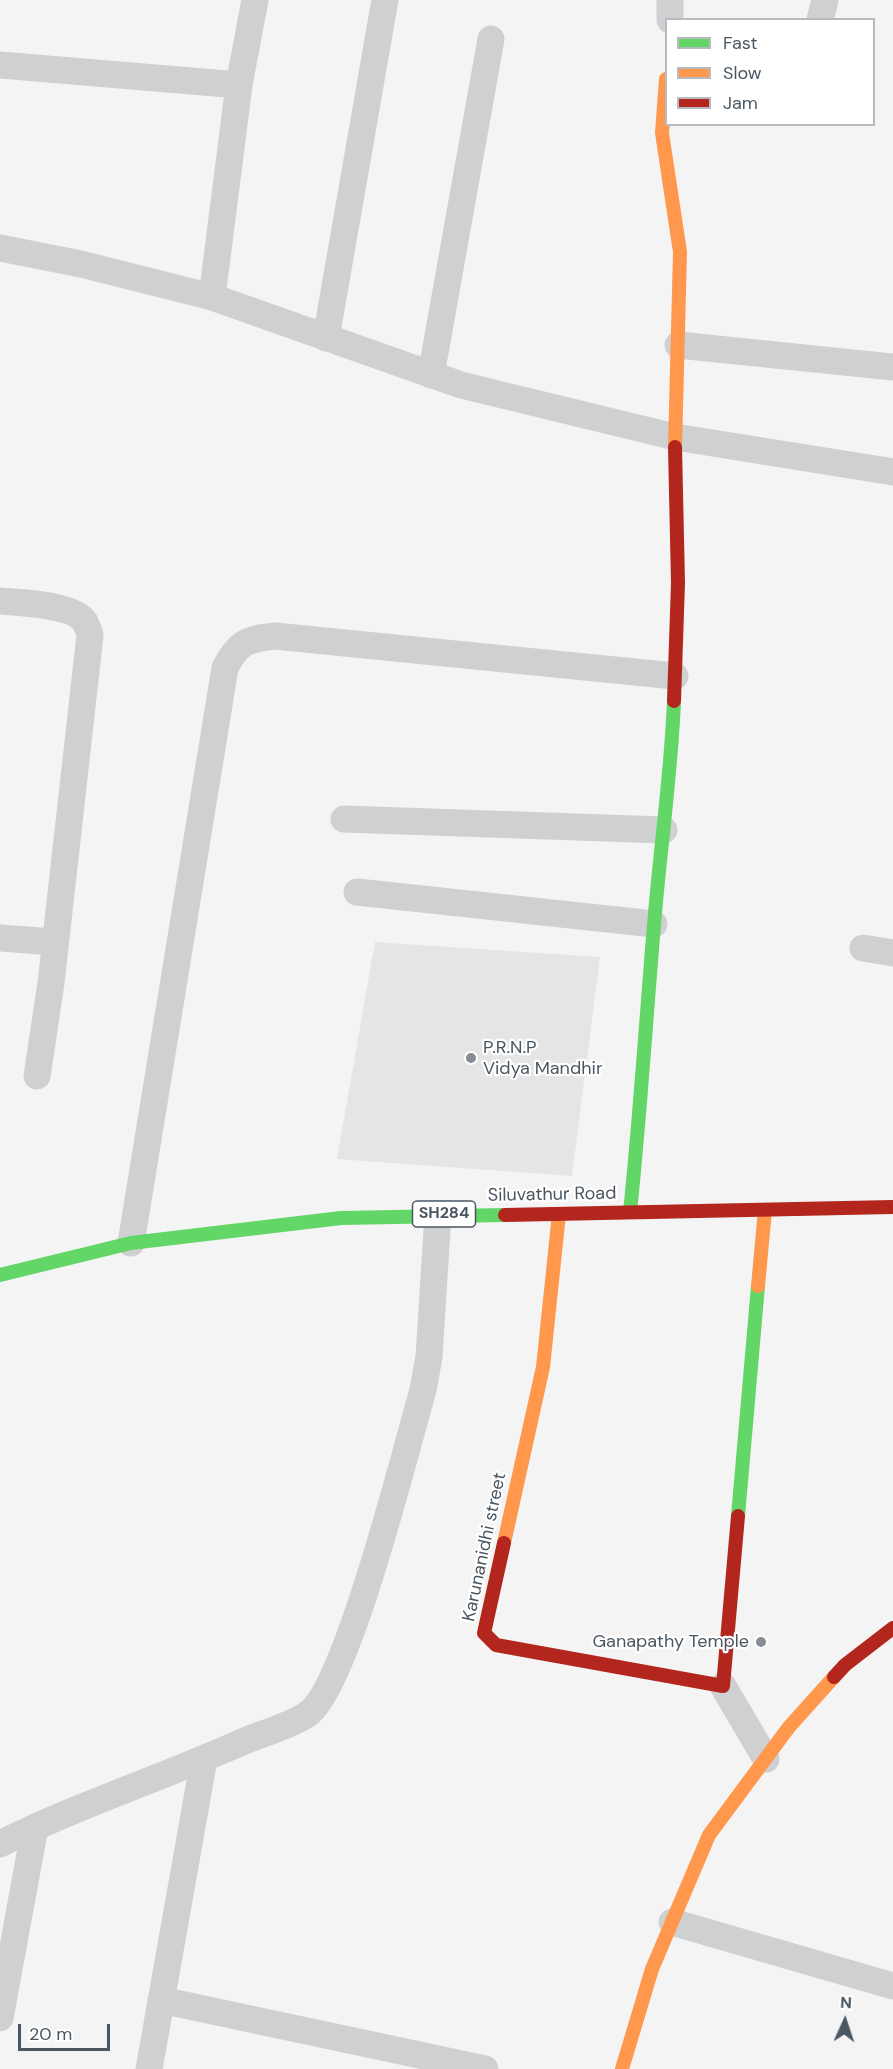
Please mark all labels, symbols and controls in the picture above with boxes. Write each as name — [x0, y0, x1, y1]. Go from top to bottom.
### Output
legend — [665, 18, 875, 126]
text: Fast — [723, 31, 758, 55]
text: Slow — [723, 61, 762, 85]
text: Jam — [723, 91, 758, 115]
place label: P.R.N.P Vidya Mandhir — [483, 1037, 603, 1080]
marker: P.R.N.P Vidya Mandhir — [464, 1051, 478, 1065]
street label: Siluvathur Road — [487, 1183, 617, 1207]
road number: SH284 — [412, 1201, 476, 1227]
street label: Karunanidhi street — [459, 1471, 511, 1623]
place label: Ganapathy Temple — [592, 1631, 749, 1653]
marker: Ganapathy Temple — [754, 1635, 768, 1649]
north arrow — [815, 1991, 875, 2051]
text: N — [840, 1992, 852, 2013]
scale bar — [21, 2012, 112, 2050]
text: 20 m — [29, 2022, 72, 2046]

